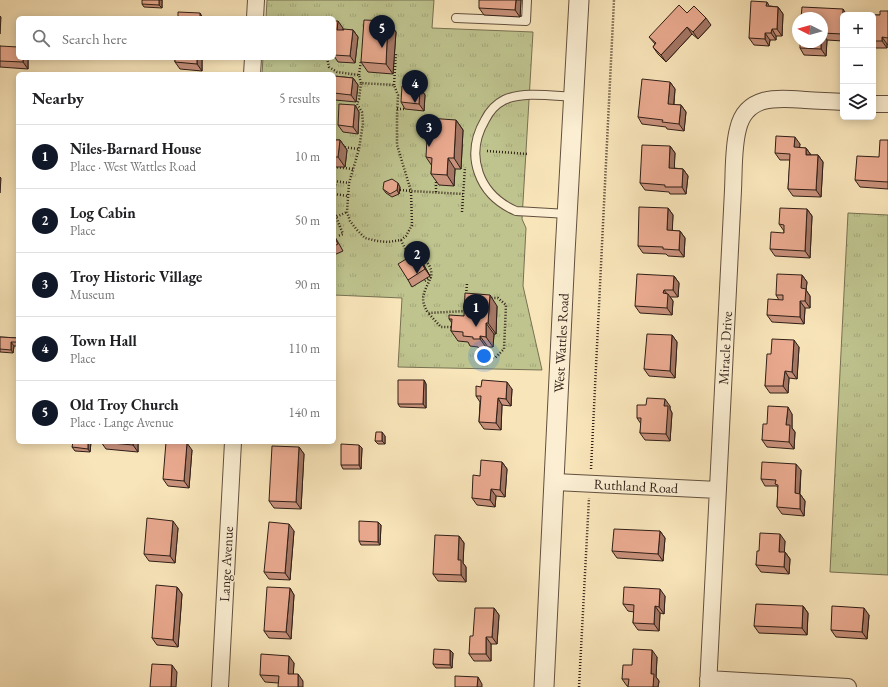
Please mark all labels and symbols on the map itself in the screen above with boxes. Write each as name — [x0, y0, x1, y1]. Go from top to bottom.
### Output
north arrow — [792, 12, 828, 48]
pin: 5 — [369, 15, 395, 48]
pin: 4 — [402, 70, 428, 103]
pin: 3 — [416, 114, 442, 147]
pin: 2 — [404, 241, 430, 274]
street label: West Wattles Road — [549, 292, 573, 393]
pin: 1 — [463, 294, 489, 327]
street label: Miracle Drive — [714, 310, 736, 385]
your location — [474, 346, 494, 366]
street label: Ruthland Road — [593, 475, 680, 497]
street label: Lange Avenue — [215, 525, 237, 602]

